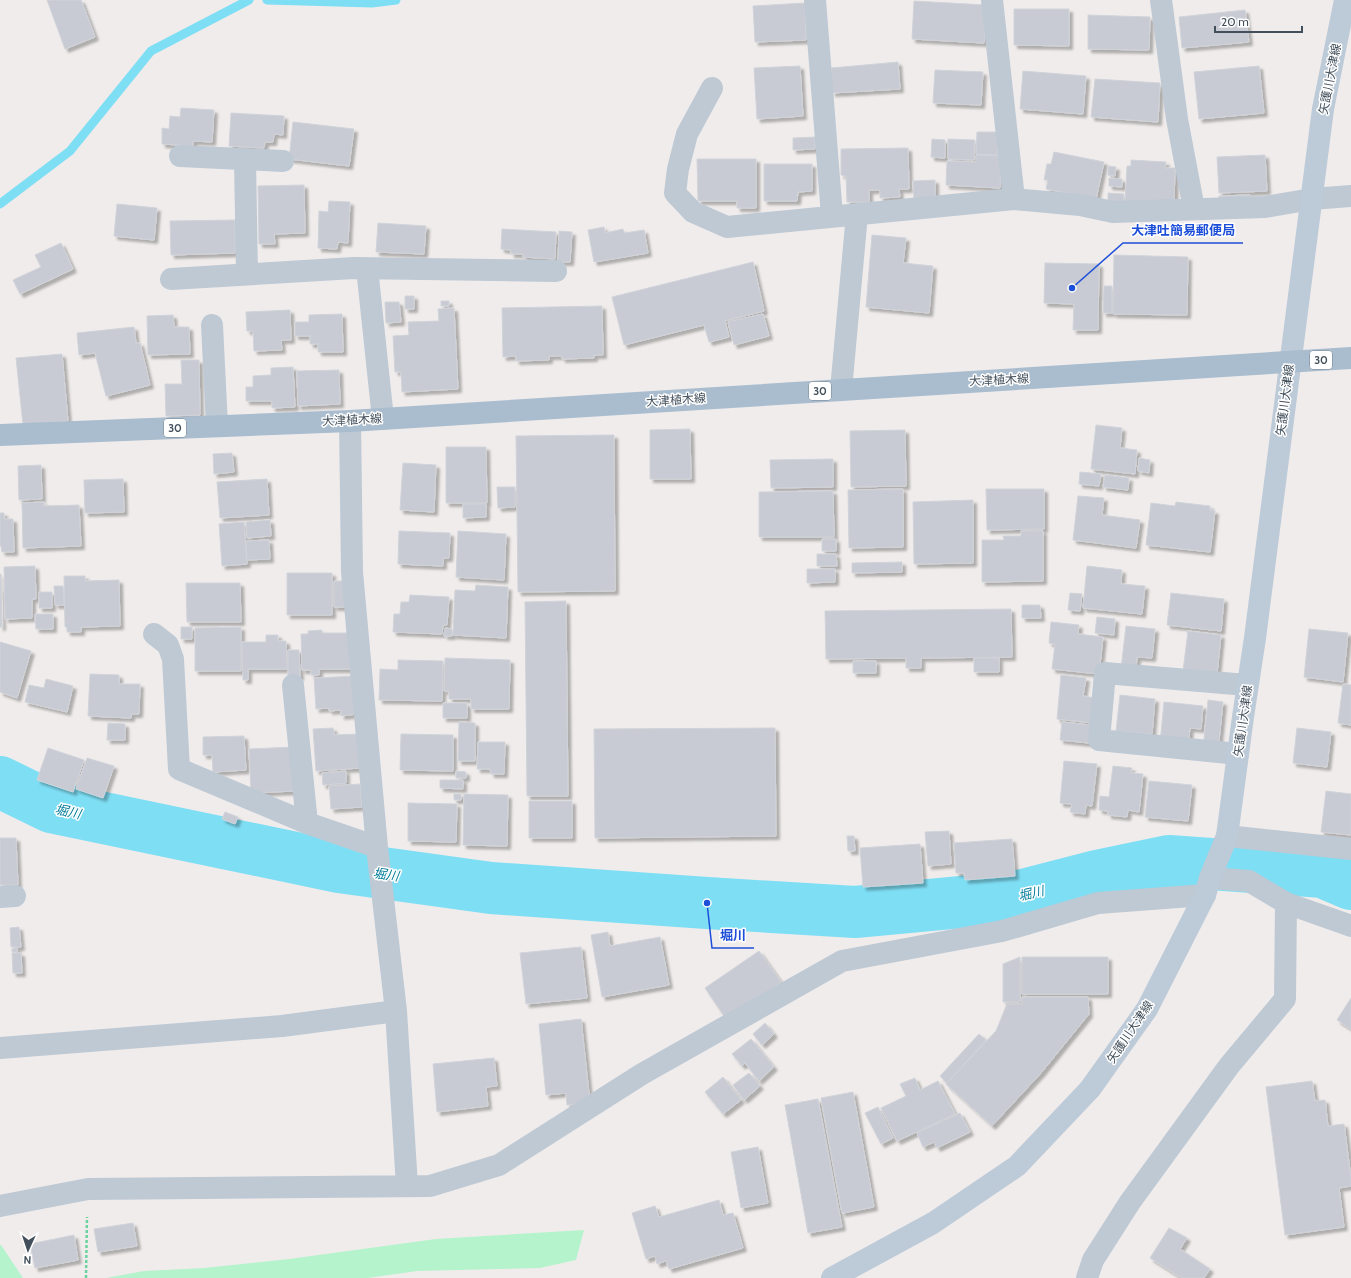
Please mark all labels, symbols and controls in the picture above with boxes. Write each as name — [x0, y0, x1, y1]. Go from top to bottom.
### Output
scale bar — [1215, 8, 1302, 34]
text: 20 m — [1221, 14, 1249, 29]
street label: 矢護川大津線 — [1315, 42, 1344, 116]
callout: 大津吐簡易郵便局 — [1123, 218, 1243, 243]
text: 大津吐簡易郵便局 — [1131, 222, 1235, 238]
road number: 30 — [1310, 351, 1332, 369]
street label: 矢護川大津線 — [1273, 363, 1296, 437]
street label: 大津植木線 — [969, 370, 1029, 389]
road number: 30 — [809, 382, 831, 400]
street label: 大津植木線 — [646, 390, 706, 409]
street label: 大津植木線 — [322, 410, 382, 429]
road number: 30 — [164, 419, 186, 437]
street label: 矢護川大津線 — [1230, 684, 1255, 758]
water label: 堀川 — [54, 800, 84, 822]
water label: 堀川 — [372, 864, 402, 884]
water label: 堀川 — [1017, 882, 1047, 904]
callout: 堀川 — [712, 923, 754, 948]
text: 堀川 — [720, 927, 746, 943]
street label: 矢護川大津線 — [1103, 998, 1156, 1066]
north arrow — [8, 1230, 48, 1270]
text: N — [23, 1253, 32, 1267]

